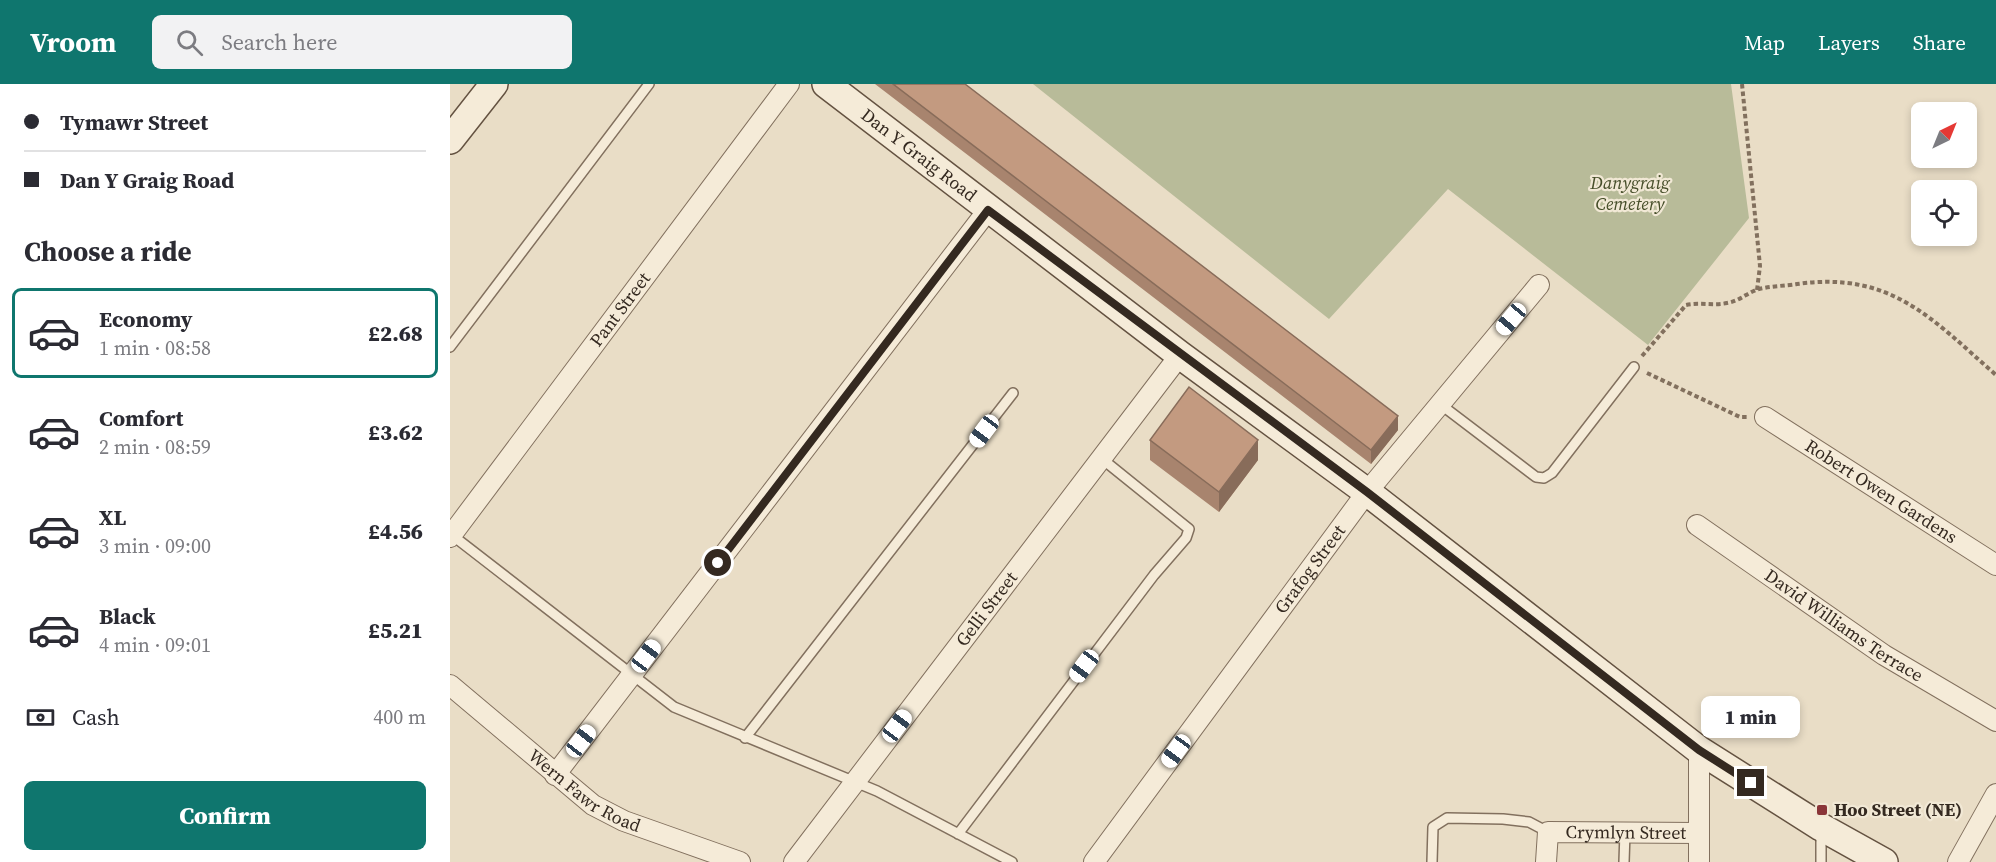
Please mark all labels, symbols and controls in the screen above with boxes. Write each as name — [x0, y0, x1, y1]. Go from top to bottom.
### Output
search box — [152, 15, 572, 69]
text: Vroom — [30, 23, 116, 61]
icon: search — [173, 26, 206, 59]
text: Search here — [221, 27, 337, 57]
text: Map — [1744, 28, 1785, 57]
text: Layers — [1818, 28, 1880, 57]
text: Share — [1913, 28, 1966, 57]
street label: Dan Y Graig Road — [856, 102, 982, 207]
north arrow — [1911, 102, 1977, 168]
map controls — [1911, 102, 1977, 246]
text: Tymawr Street — [60, 107, 208, 137]
text: Dan Y Graig Road — [60, 165, 234, 195]
park label: Danygraig Cemetery — [1589, 170, 1671, 216]
button: locate — [1911, 180, 1977, 246]
text: Choose a ride — [24, 233, 192, 270]
street label: Pant Street — [584, 267, 656, 352]
car — [1493, 299, 1529, 339]
text: Economy — [99, 304, 193, 334]
icon: car — [27, 306, 81, 360]
text: £2.68 — [368, 318, 423, 348]
text: 1 min · 08:58 — [99, 334, 211, 362]
text: Comfort — [99, 403, 183, 433]
icon: car — [27, 405, 81, 459]
car — [966, 411, 1002, 451]
text: £3.62 — [368, 417, 423, 447]
text: 2 min · 08:59 — [99, 433, 211, 461]
street label: Robert Owen Gardens — [1801, 433, 1963, 549]
text: XL — [99, 502, 126, 532]
icon: car — [27, 504, 81, 558]
text: £4.56 — [368, 516, 423, 546]
street label: Grafog Street — [1268, 519, 1351, 618]
text: 3 min · 09:00 — [99, 532, 211, 560]
route start — [704, 549, 731, 576]
street label: David Williams Terrace — [1760, 563, 1928, 687]
street label: Gelli Street — [950, 566, 1023, 651]
text: Black — [99, 601, 156, 631]
icon: car — [27, 603, 81, 657]
text: £5.21 — [368, 615, 423, 645]
text: 4 min · 09:01 — [99, 631, 211, 659]
car — [628, 636, 664, 676]
car — [1066, 646, 1102, 686]
callout: 1 min — [1702, 696, 1800, 738]
icon: cash — [24, 701, 57, 734]
text: Cash — [72, 702, 120, 732]
text: 400 m — [373, 703, 426, 731]
text: 1 min — [1724, 703, 1777, 731]
car — [879, 706, 915, 746]
car — [563, 721, 599, 761]
car — [1158, 731, 1194, 771]
street label: Wern Fawr Road — [523, 743, 644, 838]
route end — [1737, 769, 1764, 796]
button: Confirm — [24, 781, 426, 850]
place label: Hoo Street (NE) — [1834, 797, 1962, 822]
marker: Hoo Street (NE) — [1815, 803, 1829, 817]
street label: Crymlyn Street — [1566, 819, 1687, 845]

